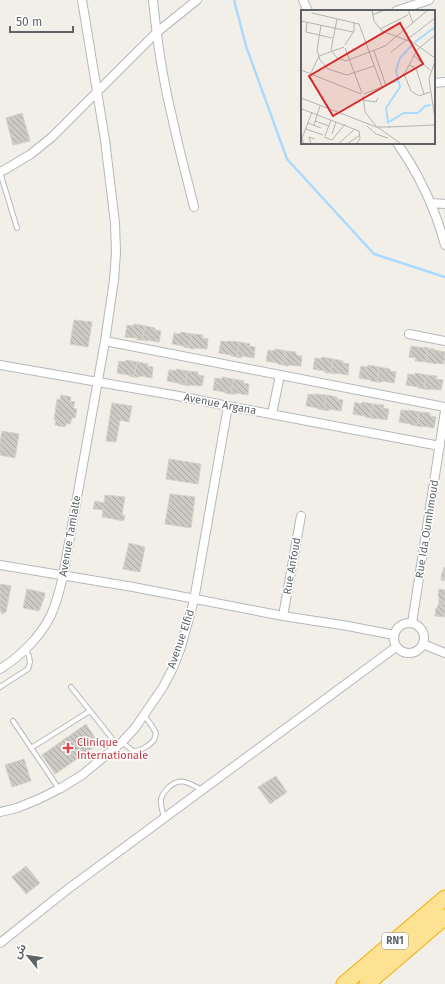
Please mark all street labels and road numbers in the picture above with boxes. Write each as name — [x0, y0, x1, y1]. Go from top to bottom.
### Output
street label: Avenue Argana — [183, 391, 257, 417]
street label: Rue Ida Oumhmoud — [413, 479, 441, 579]
street label: Avenue Tamlalte — [56, 494, 84, 578]
street label: Rue Anfoud — [281, 536, 303, 596]
street label: Avenue Elfid — [165, 608, 197, 670]
road number: RN1 — [382, 933, 408, 949]

